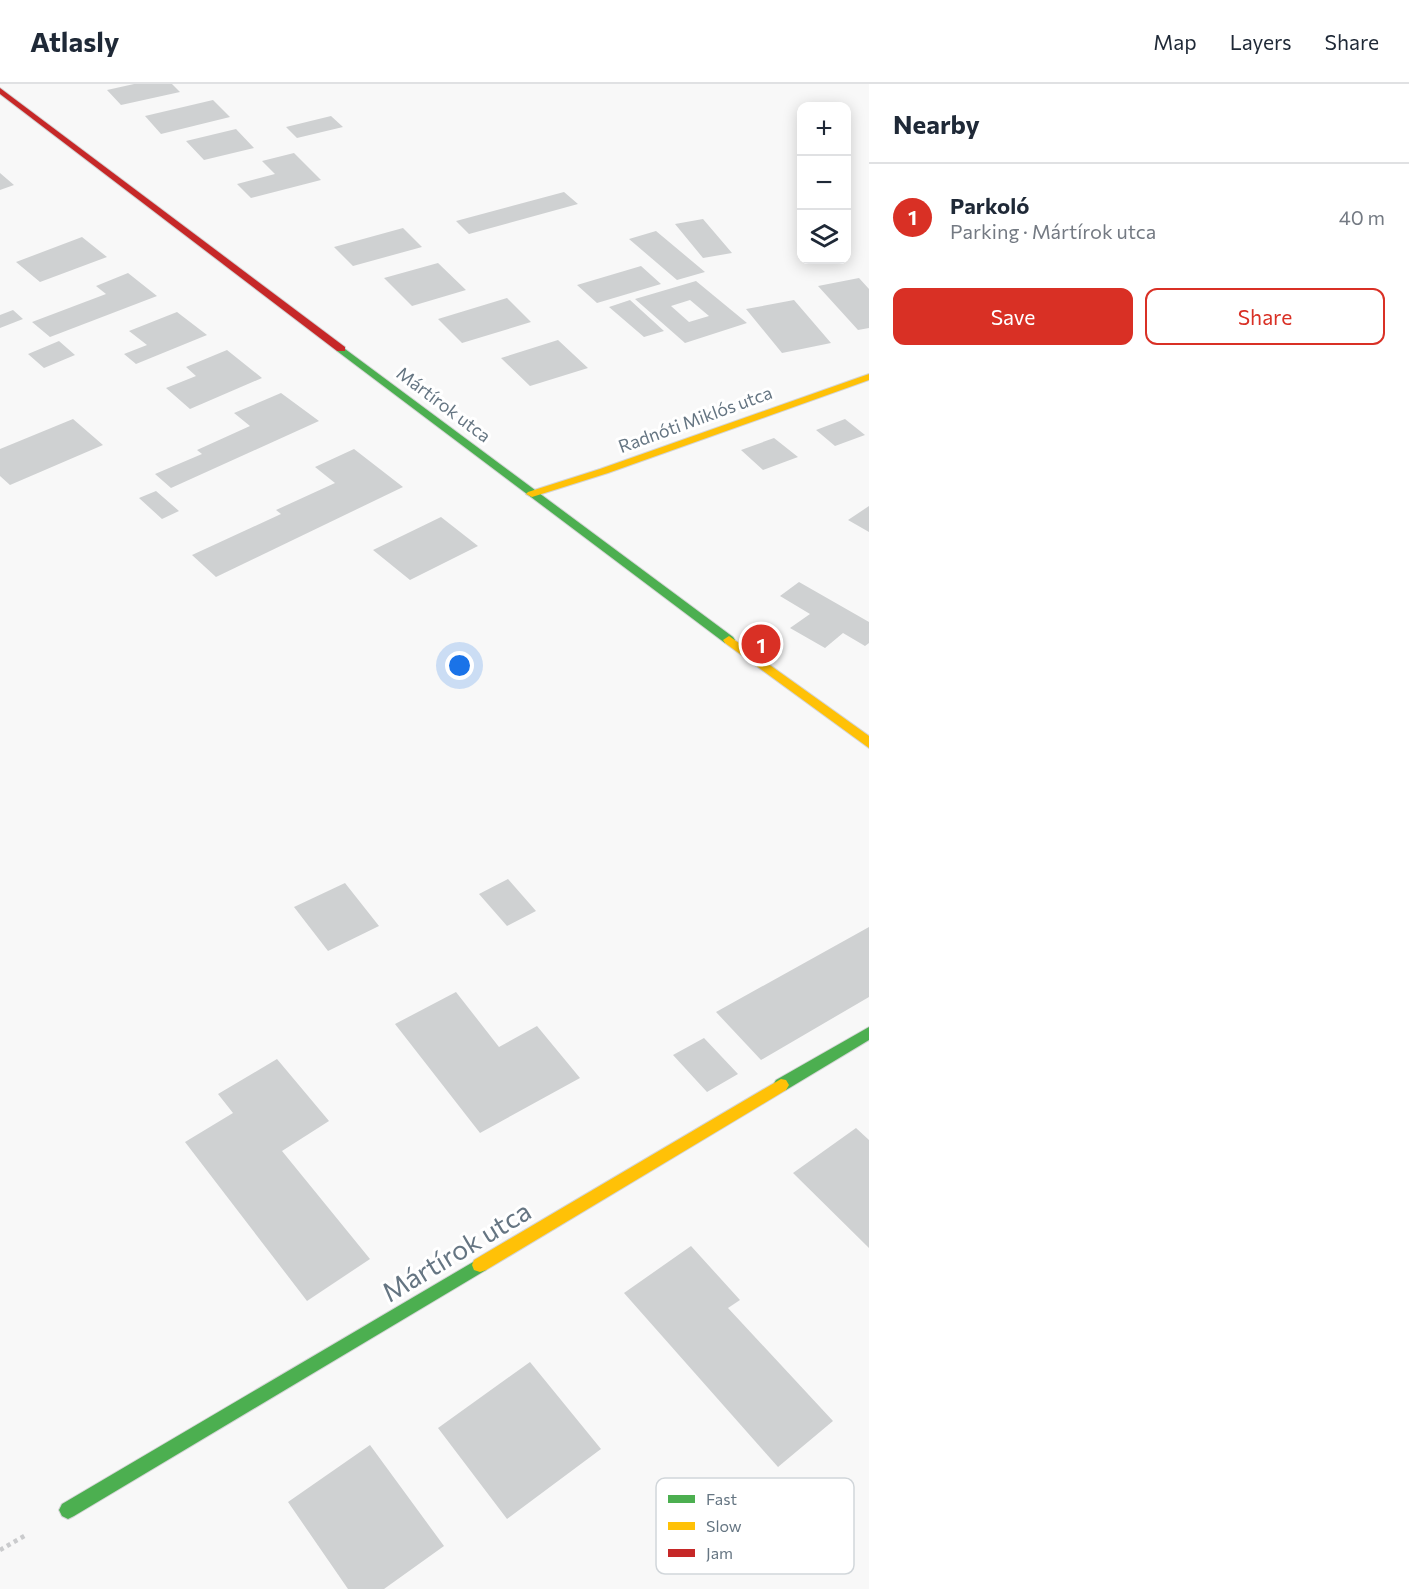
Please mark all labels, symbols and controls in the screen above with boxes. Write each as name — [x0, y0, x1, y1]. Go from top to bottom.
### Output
text: Atlasly — [30, 24, 119, 58]
text: Map — [1153, 29, 1197, 54]
text: Layers — [1230, 29, 1292, 54]
text: Share — [1325, 29, 1379, 54]
map controls — [797, 102, 851, 264]
button: + — [797, 102, 851, 156]
text: Nearby — [893, 108, 980, 139]
button: − — [797, 156, 851, 210]
text: Parkoló — [950, 192, 1029, 219]
text: 1 — [908, 205, 917, 229]
text: 40 m — [1339, 205, 1385, 229]
button: layers — [797, 210, 851, 264]
text: Parking · Mártírok utca — [950, 219, 1156, 243]
button: Save — [893, 288, 1133, 345]
button: Share — [1145, 288, 1385, 345]
street label: Mártírok utca — [393, 361, 495, 447]
street label: Radnóti Miklós utca — [615, 381, 775, 457]
pin: 1 — [742, 622, 780, 666]
your location — [445, 651, 474, 680]
street label: Mártírok utca — [375, 1194, 537, 1308]
legend — [656, 1478, 854, 1574]
text: Fast — [706, 1489, 737, 1508]
text: Slow — [706, 1516, 742, 1535]
text: Jam — [706, 1543, 733, 1562]

